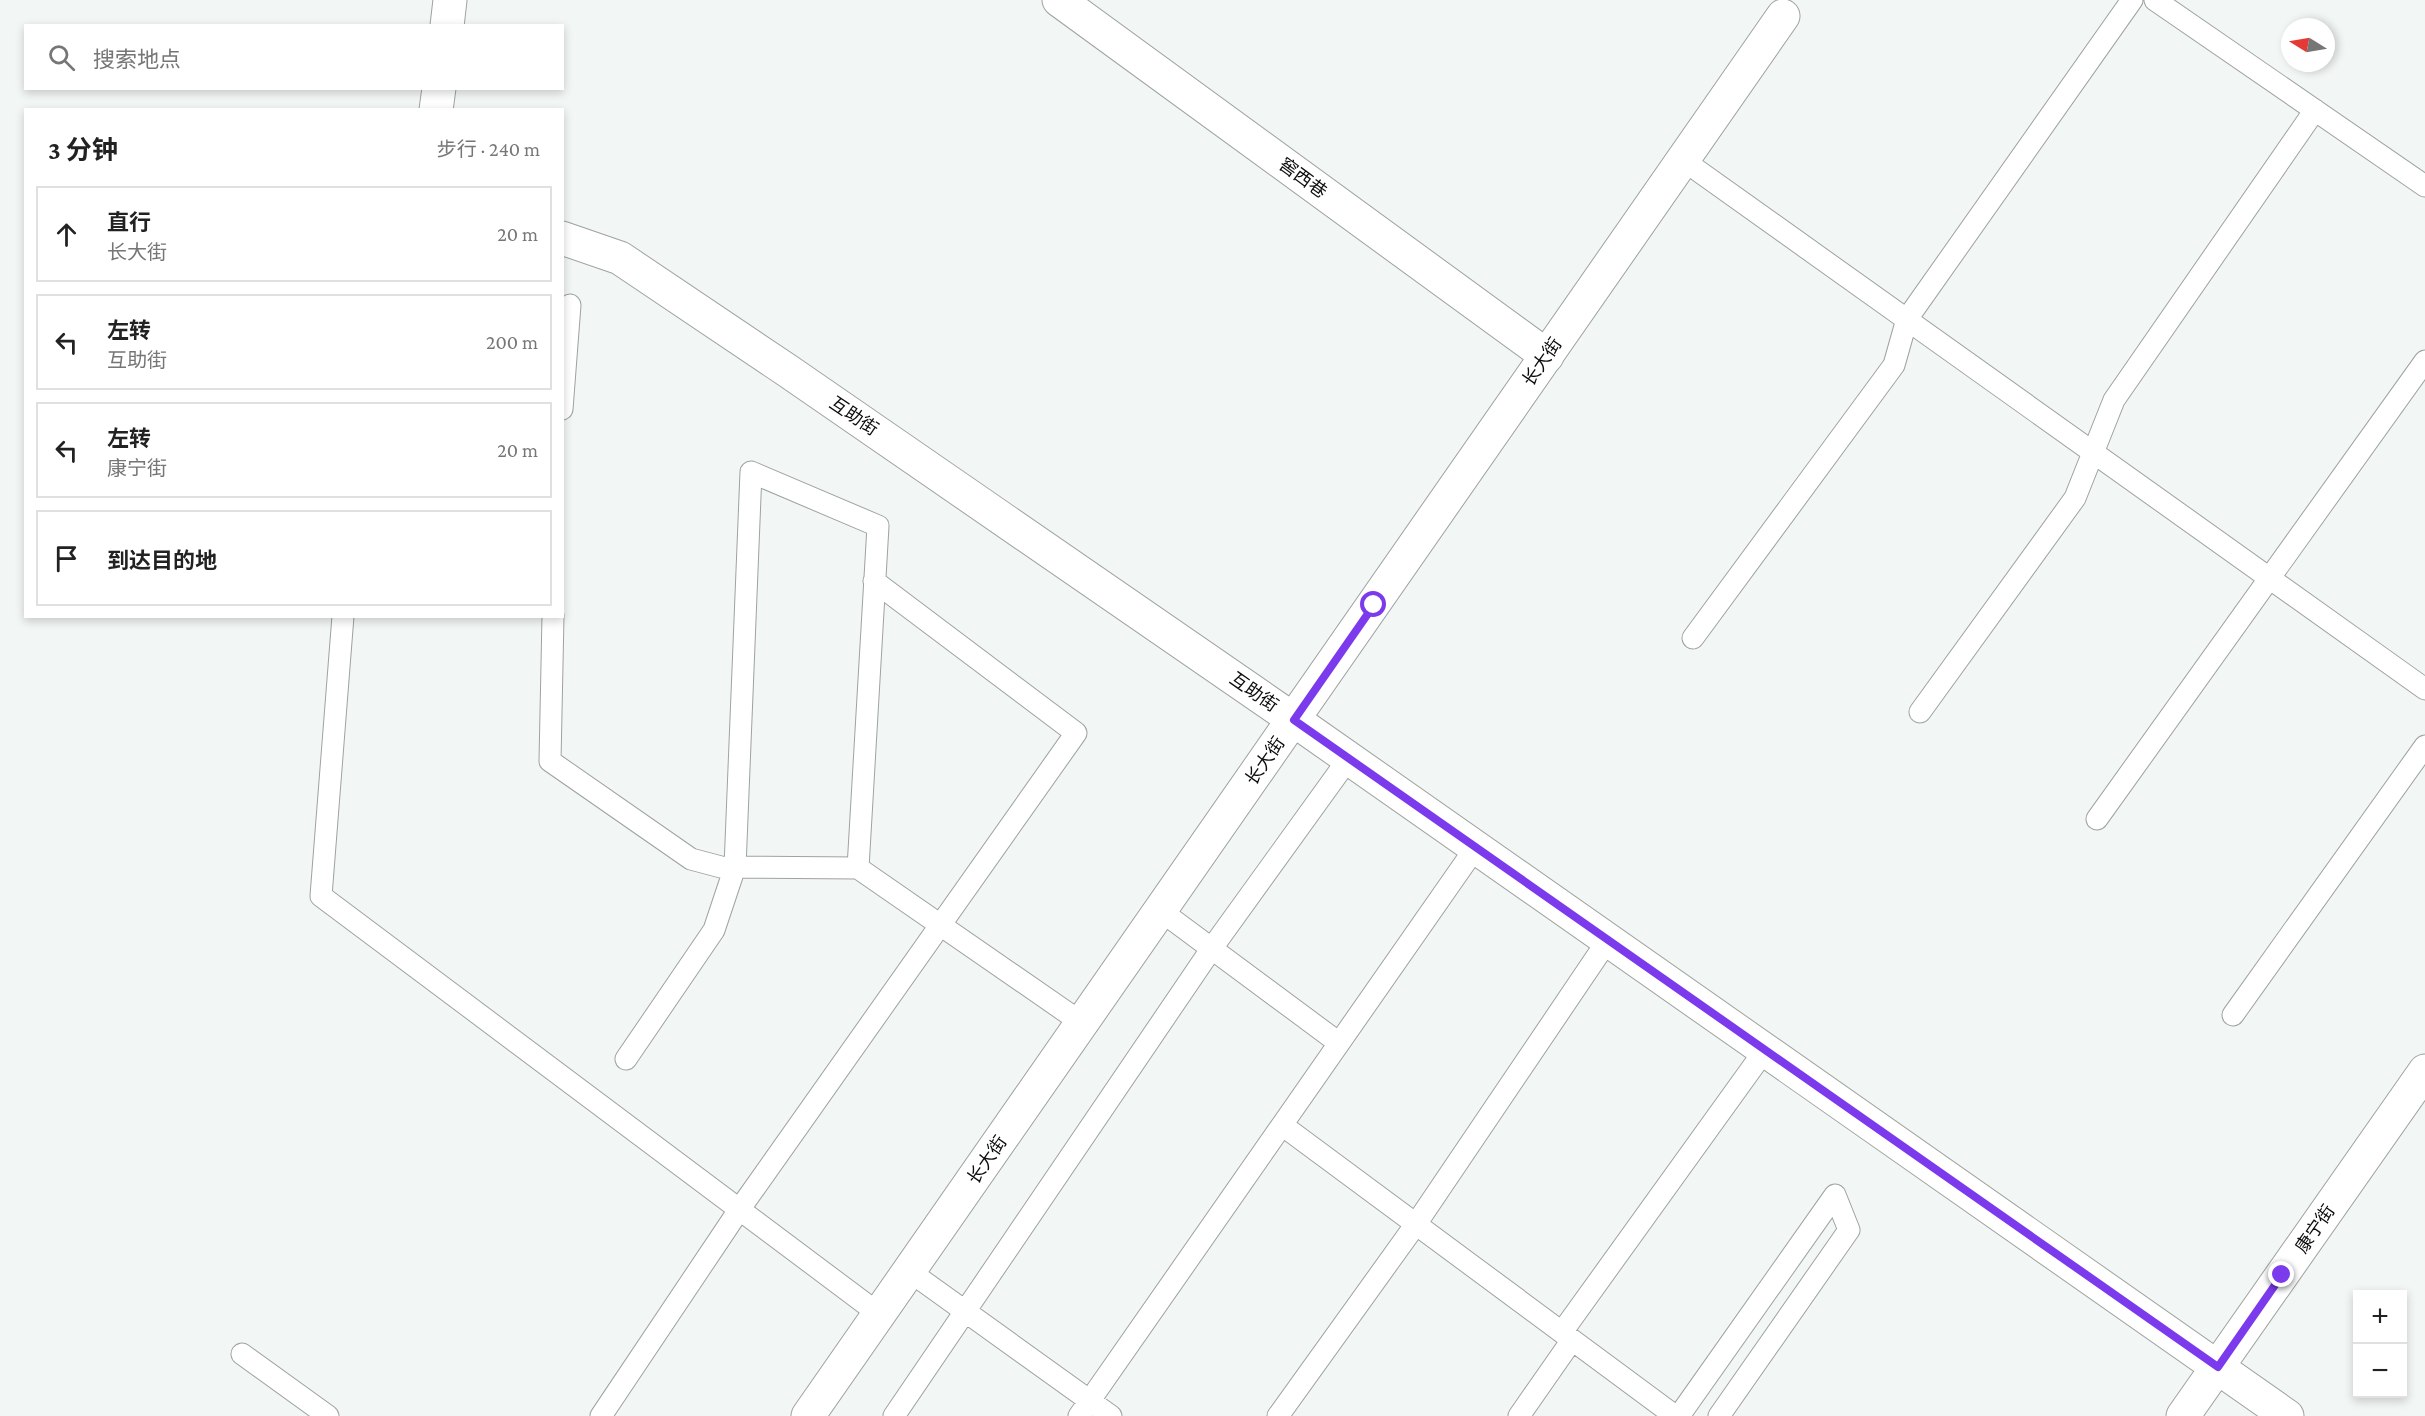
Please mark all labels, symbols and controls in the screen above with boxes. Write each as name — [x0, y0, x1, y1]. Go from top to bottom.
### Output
north arrow — [2281, 18, 2335, 72]
search box — [24, 24, 564, 90]
icon: search — [45, 41, 78, 74]
text: 搜索地点 — [93, 47, 181, 72]
text: 3 分钟 — [48, 136, 118, 165]
text: 步行 · 240 m — [437, 138, 540, 160]
street label: 窖西巷 — [1275, 154, 1331, 202]
text: 直行 — [107, 210, 151, 235]
icon: ahead — [50, 218, 83, 251]
text: 20 m — [497, 223, 538, 245]
text: 长大街 — [107, 241, 167, 263]
text: 左转 — [107, 318, 151, 343]
icon: left — [50, 326, 83, 359]
text: 200 m — [486, 331, 538, 353]
street label: 长大街 — [1518, 334, 1566, 390]
text: 互助街 — [107, 349, 167, 371]
street label: 互助街 — [826, 393, 882, 439]
text: 左转 — [107, 426, 151, 451]
icon: left — [50, 434, 83, 467]
text: 20 m — [497, 439, 538, 461]
text: 康宁街 — [107, 457, 167, 479]
icon: arrive — [50, 542, 83, 575]
text: 到达目的地 — [107, 548, 217, 573]
route start — [1360, 591, 1386, 617]
street label: 互助街 — [1226, 668, 1282, 716]
street label: 长大街 — [1241, 733, 1289, 789]
street label: 长大街 — [963, 1132, 1011, 1188]
street label: 康宁街 — [2291, 1201, 2339, 1257]
route end — [2268, 1261, 2294, 1287]
map controls — [2353, 1290, 2407, 1398]
button: + — [2353, 1290, 2407, 1344]
button: − — [2353, 1344, 2407, 1398]

